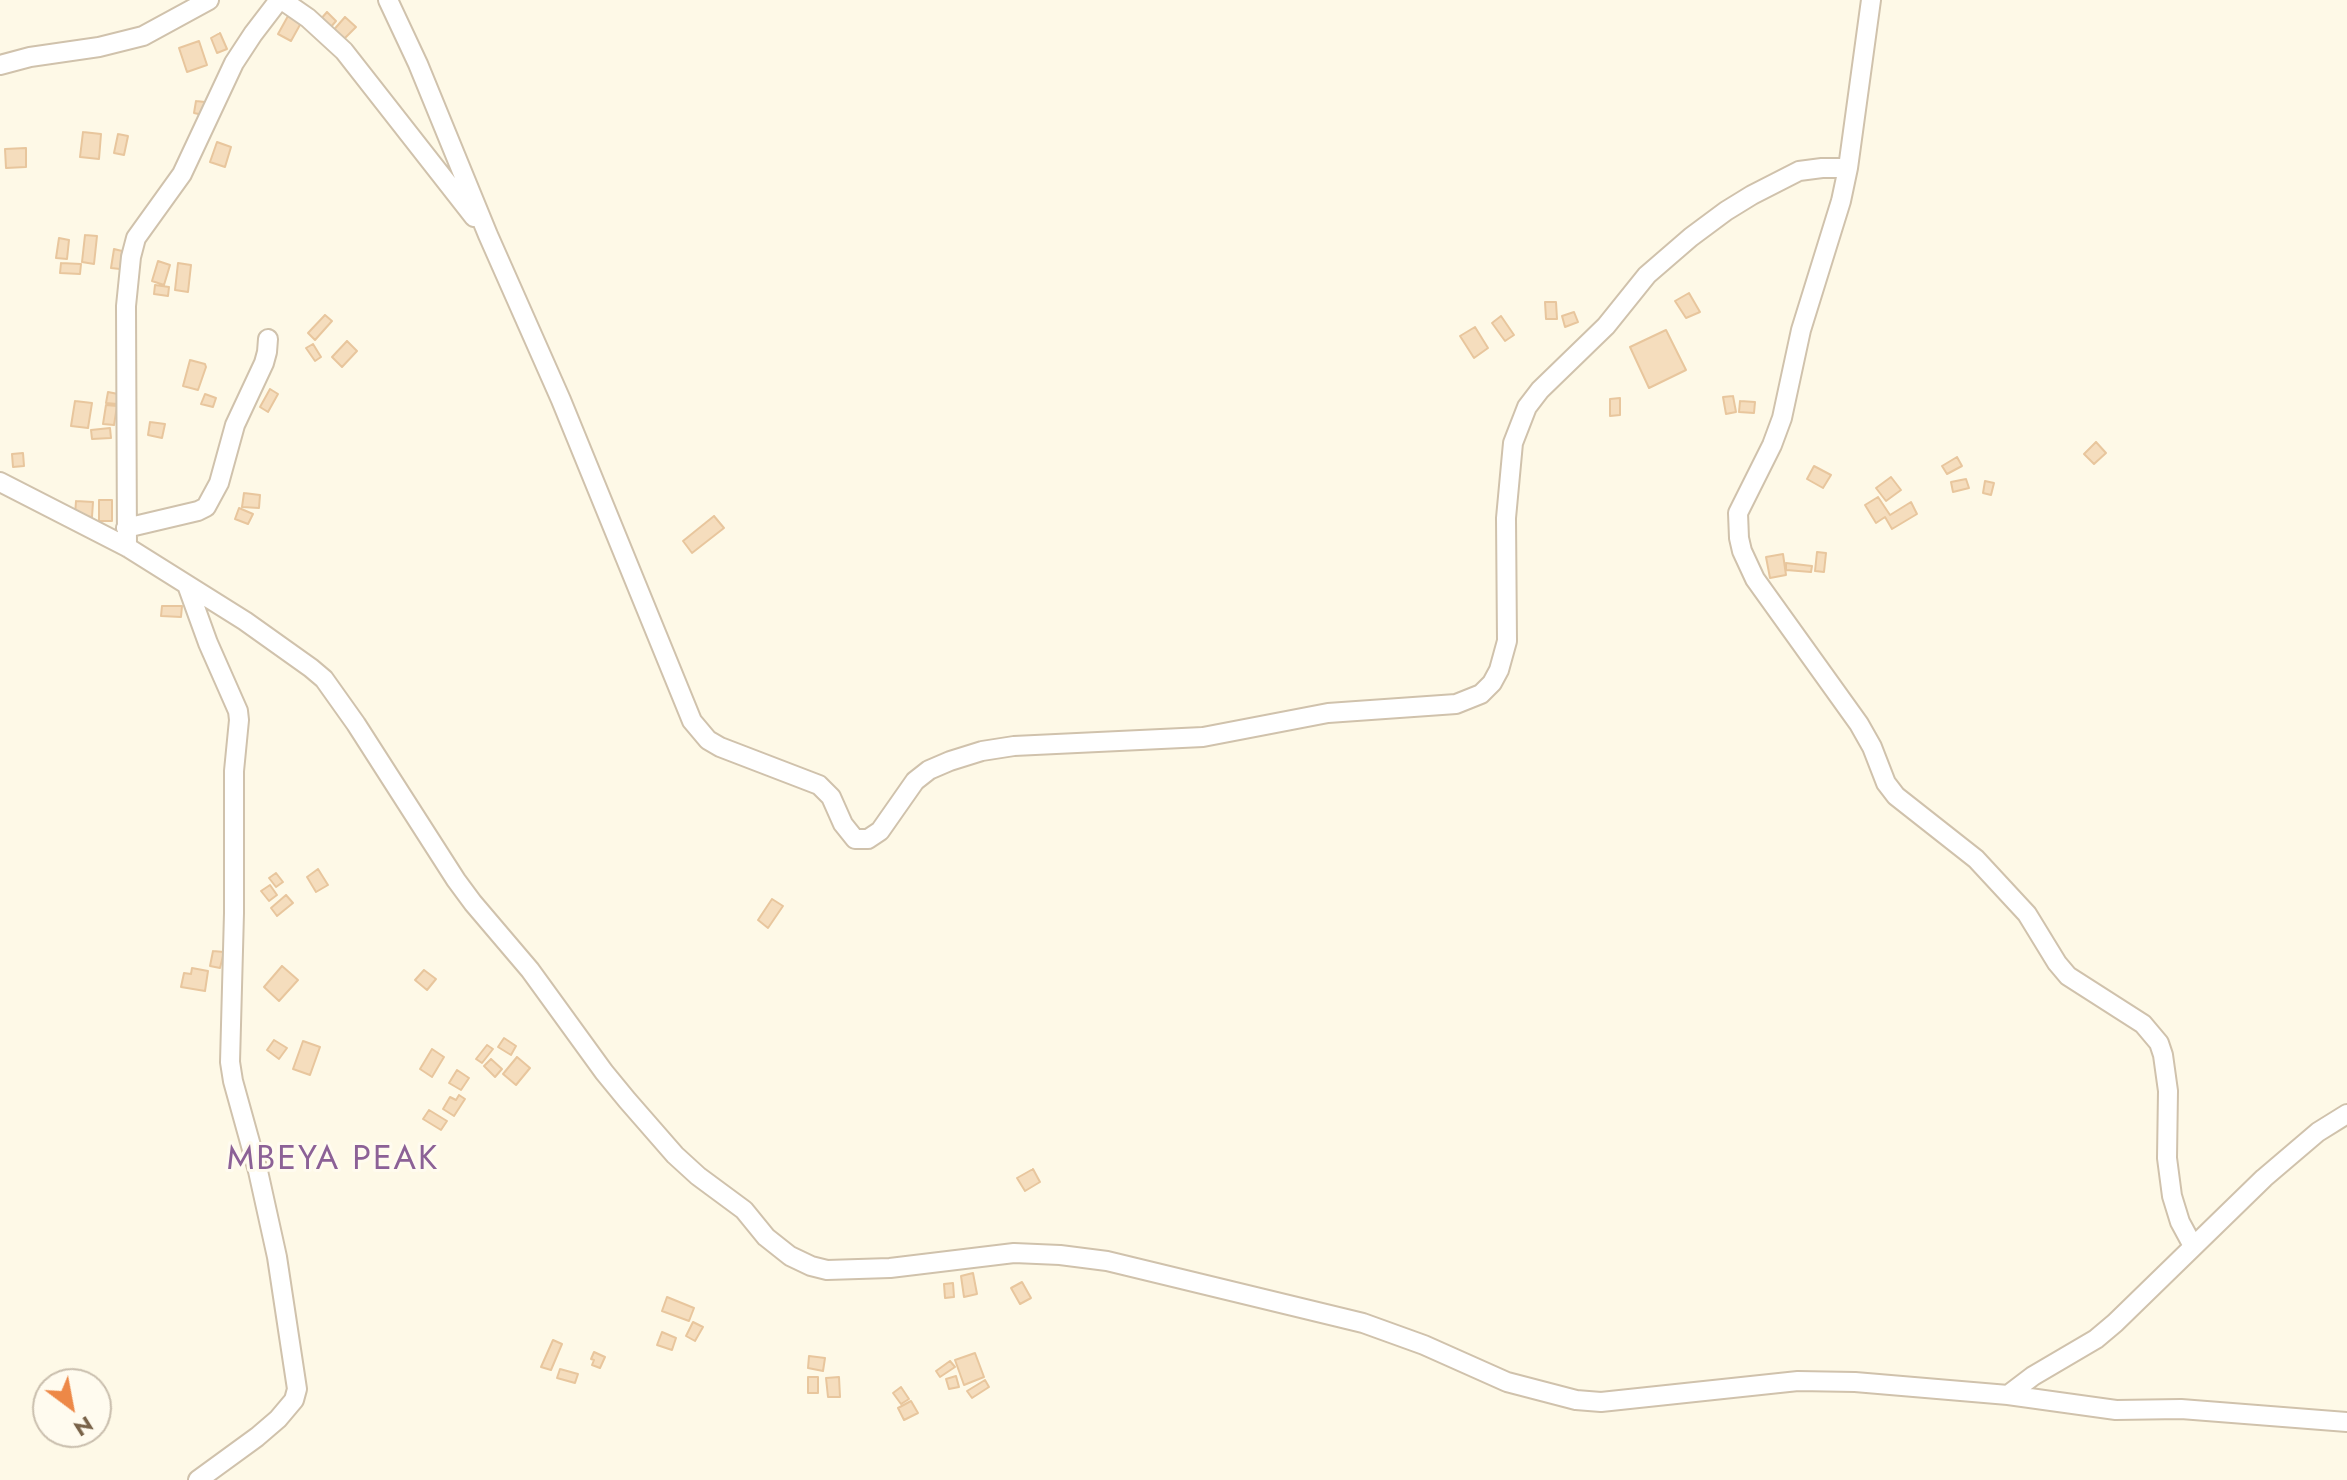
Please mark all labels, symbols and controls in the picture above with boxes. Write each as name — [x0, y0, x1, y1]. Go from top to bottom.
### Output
district label: MBEYA PEAK — [227, 1141, 439, 1181]
north arrow — [32, 1368, 112, 1448]
text: N — [68, 1408, 100, 1445]

